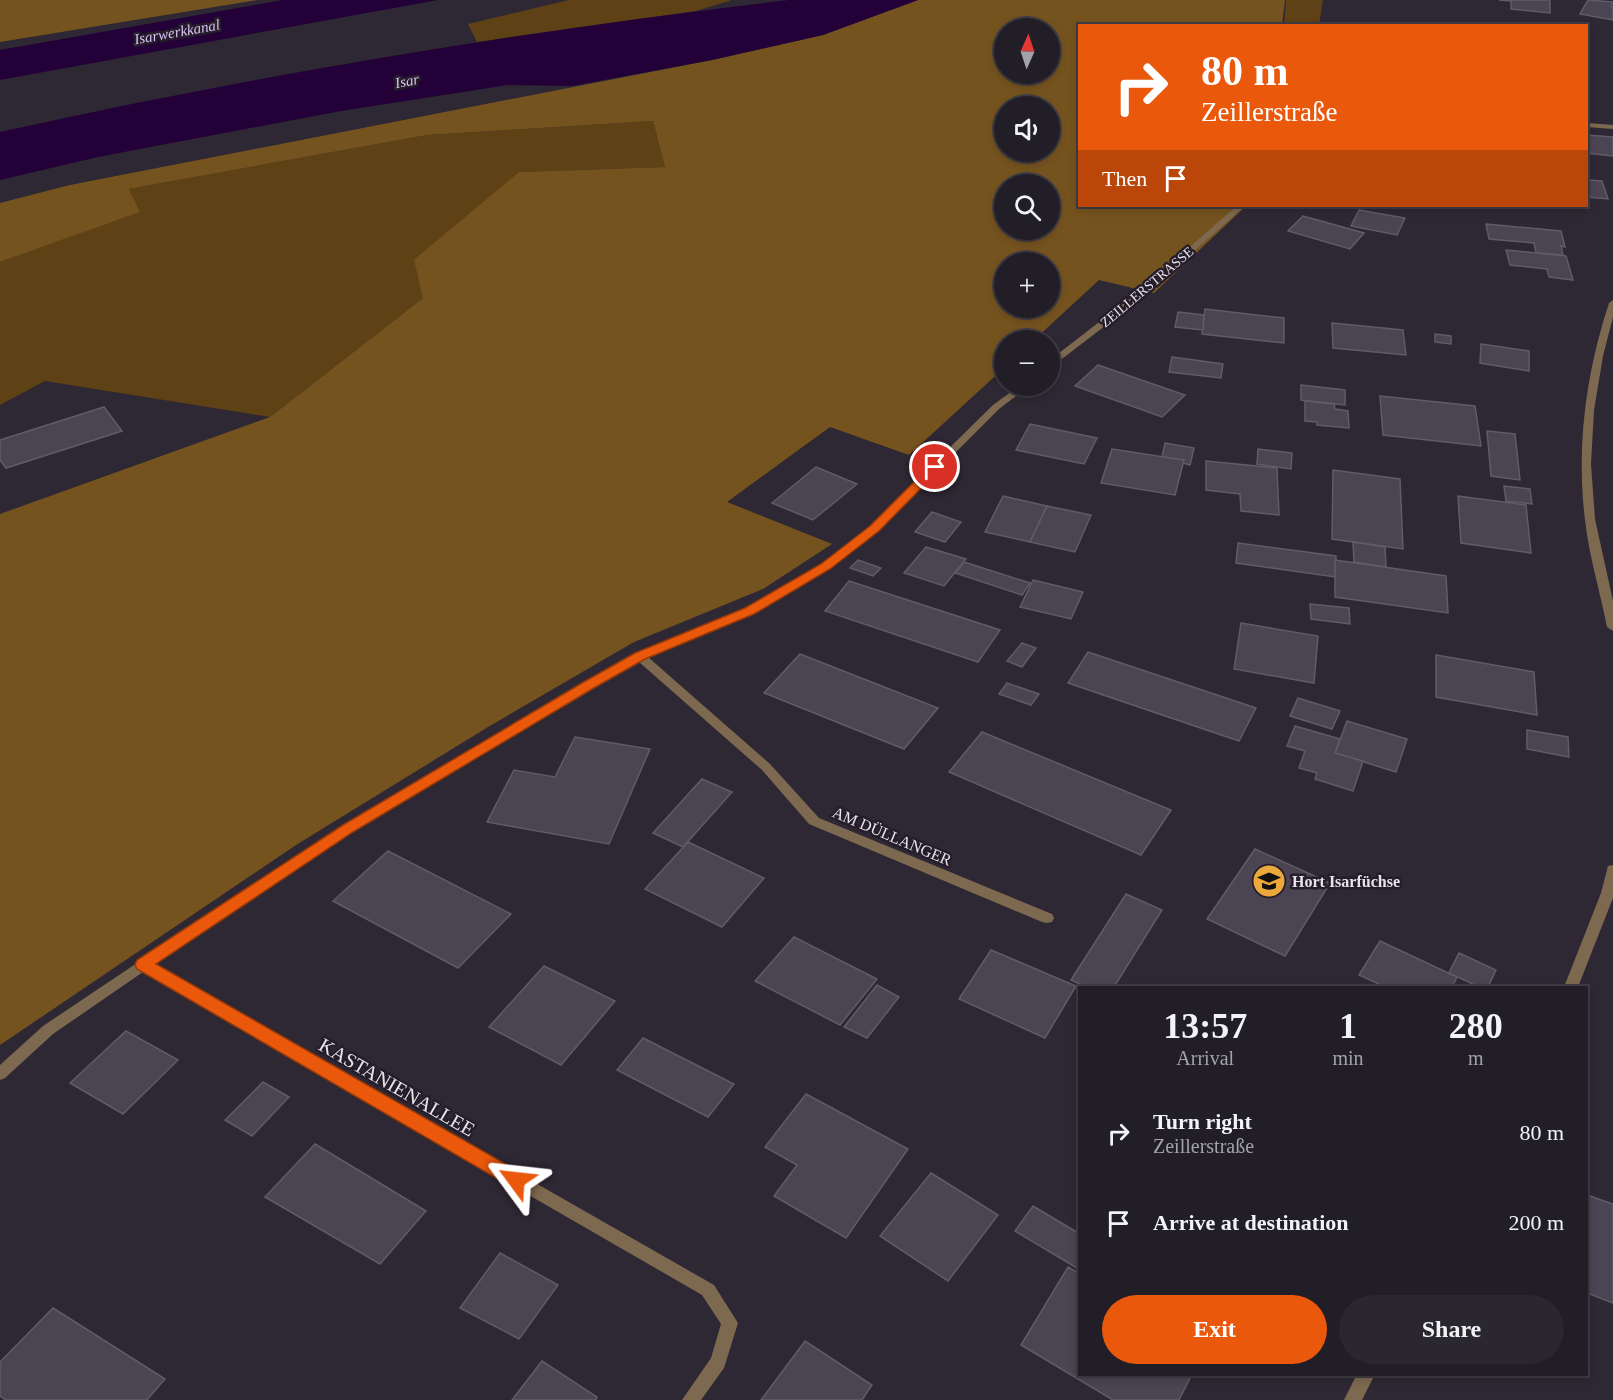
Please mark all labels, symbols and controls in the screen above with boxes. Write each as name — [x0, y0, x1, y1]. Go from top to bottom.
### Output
water label: Isarwerkkanal — [132, 17, 221, 48]
north arrow — [994, 18, 1060, 84]
map controls — [994, 18, 1060, 396]
icon: right — [1102, 48, 1180, 126]
text: 80 m — [1201, 48, 1289, 94]
water label: Isar — [393, 71, 421, 91]
button: sound — [994, 96, 1060, 162]
text: Zeillerstraße — [1201, 97, 1337, 127]
icon: arrive — [1159, 162, 1192, 195]
text: Then — [1102, 166, 1147, 191]
button: search — [994, 174, 1060, 240]
street label: ZEILLERSTRASSE — [1097, 244, 1197, 330]
button: + — [994, 252, 1060, 318]
button: − — [994, 330, 1060, 396]
pin — [909, 441, 960, 492]
icon: arrive — [918, 450, 951, 483]
street label: AM DÜLLANGER — [830, 803, 954, 869]
school or university icon: Hort Isarfüchse — [1251, 863, 1287, 899]
place label: Hort Isarfüchse — [1292, 873, 1400, 890]
text: 13:57 — [1163, 1006, 1247, 1046]
text: 1 — [1339, 1006, 1357, 1046]
text: 280 — [1449, 1006, 1503, 1046]
street label: KASTANIENALLEE — [315, 1033, 479, 1141]
text: Arrival — [1176, 1047, 1234, 1069]
text: min — [1332, 1047, 1364, 1069]
text: m — [1468, 1047, 1484, 1069]
text: Turn right — [1153, 1109, 1252, 1134]
icon: right — [1102, 1117, 1135, 1150]
text: 80 m — [1519, 1120, 1564, 1145]
text: Zeillerstraße — [1153, 1135, 1254, 1157]
position arrow — [484, 1148, 548, 1212]
icon: arrive — [1102, 1207, 1135, 1240]
text: Arrive at destination — [1153, 1210, 1349, 1235]
text: 200 m — [1508, 1210, 1564, 1235]
button: Exit — [1102, 1295, 1327, 1364]
button: Share — [1339, 1295, 1564, 1364]

